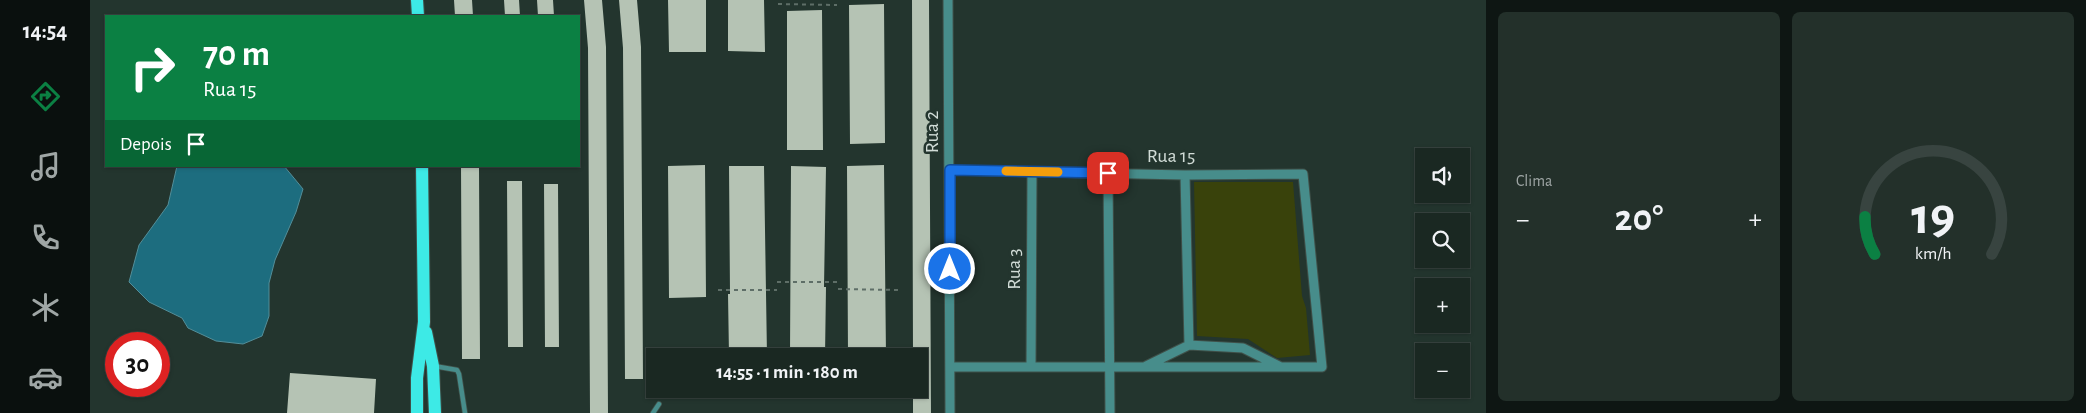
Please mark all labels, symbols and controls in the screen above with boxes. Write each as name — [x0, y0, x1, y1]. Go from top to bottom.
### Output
text: 14:54 — [23, 20, 67, 42]
icon: right — [120, 35, 185, 100]
text: 70 m — [203, 37, 270, 72]
text: Rua 15 — [203, 78, 257, 100]
icon: directions — [28, 79, 63, 114]
street label: Rua 2 — [922, 111, 942, 153]
icon: arrive — [182, 130, 210, 158]
text: Depois — [120, 135, 172, 154]
street label: Rua 15 — [1147, 146, 1195, 166]
map controls — [1415, 148, 1470, 398]
button: sound — [1415, 148, 1470, 203]
icon: music — [28, 149, 63, 184]
pin — [1087, 152, 1129, 194]
icon: arrive — [1094, 159, 1122, 187]
text: Clima — [1516, 173, 1552, 189]
text: 19 — [1911, 191, 1955, 243]
text: 20° — [1615, 200, 1663, 238]
text: − — [1516, 206, 1529, 234]
text: + — [1749, 206, 1762, 234]
button: search — [1415, 213, 1470, 268]
icon: phone — [28, 220, 63, 255]
position arrow — [923, 242, 975, 294]
text: km/h — [1915, 245, 1951, 263]
street label: Rua 3 — [1004, 248, 1024, 290]
button: + — [1415, 278, 1470, 333]
icon: climate — [28, 290, 63, 325]
speed limit sign: 30 — [105, 332, 170, 397]
button: − — [1415, 343, 1470, 398]
icon: car — [28, 360, 63, 395]
text: 14:55 · 1 min · 180 m — [716, 363, 858, 382]

